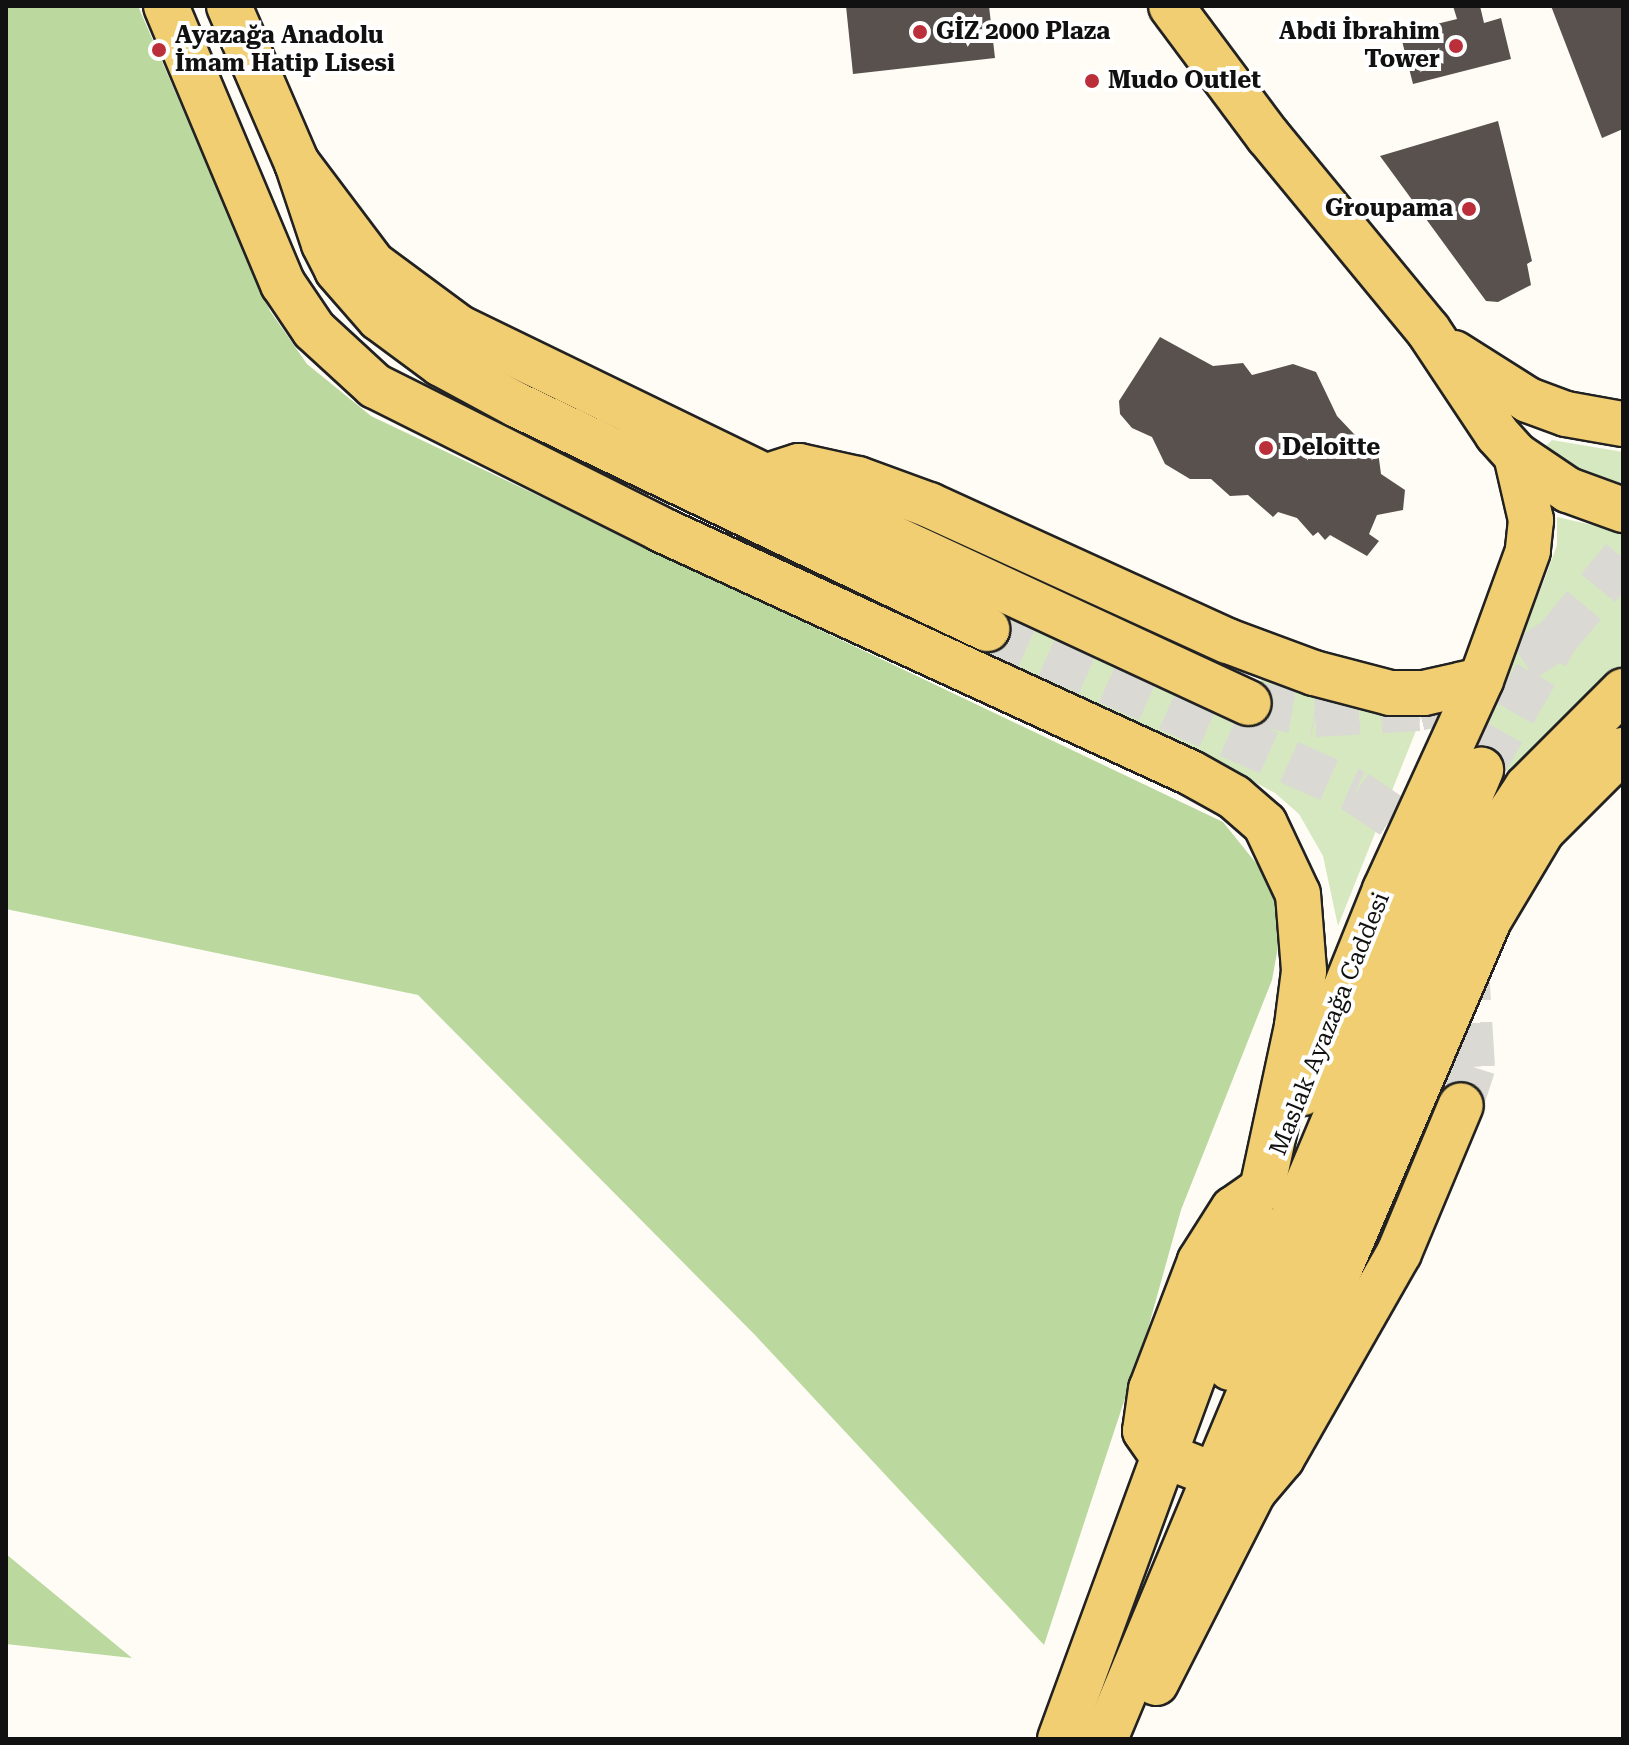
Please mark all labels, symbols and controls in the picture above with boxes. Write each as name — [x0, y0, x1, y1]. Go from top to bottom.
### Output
place label: GİZ 2000 Plaza — [936, 18, 1110, 46]
place label: Abdi İbrahim Tower — [1279, 18, 1440, 74]
place label: Ayazağa Anadolu İmam Hatip Lisesi — [175, 22, 395, 78]
marker: GİZ 2000 Plaza — [911, 23, 929, 41]
marker: Abdi İbrahim Tower — [1447, 37, 1465, 55]
marker: Ayazağa Anadolu İmam Hatip Lisesi — [150, 41, 168, 59]
place label: Mudo Outlet — [1108, 67, 1261, 95]
marker: Mudo Outlet — [1083, 72, 1101, 90]
place label: Groupama — [1325, 195, 1453, 223]
marker: Groupama — [1460, 200, 1478, 218]
place label: Deloitte — [1282, 434, 1380, 462]
marker: Deloitte — [1257, 439, 1275, 457]
street label: Maslak Ayazağa Caddesi — [1264, 888, 1396, 1160]

